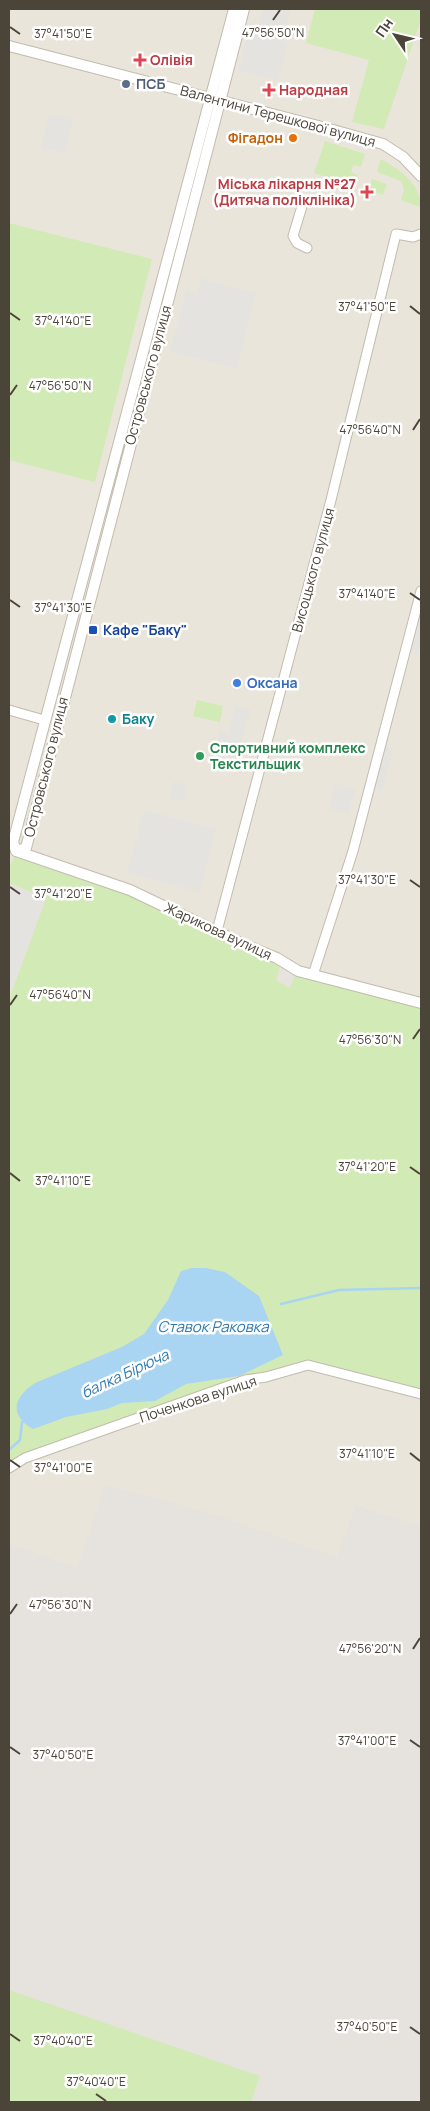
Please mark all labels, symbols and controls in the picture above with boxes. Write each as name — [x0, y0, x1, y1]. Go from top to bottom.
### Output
north arrow — [370, 10, 420, 60]
text: Пн — [371, 14, 397, 40]
text: 47°56'50"N — [242, 24, 304, 41]
text: 37°41'50"E — [34, 25, 92, 42]
place label: Олівія — [150, 50, 193, 69]
marker: Олівія — [134, 54, 146, 66]
place label: ПСБ — [136, 74, 165, 93]
marker: ПСБ — [120, 78, 132, 90]
street label: Валентини Терешкової вулиця — [178, 80, 378, 151]
place label: Народная — [279, 80, 348, 99]
marker: Народная — [263, 84, 275, 96]
place label: Фігадон — [228, 128, 283, 147]
marker: Фігадон — [287, 132, 299, 144]
place label: Міська лікарня №27 (Дитяча поліклініка) — [213, 174, 356, 209]
marker: Міська лікарня №27 (Дитяча поліклініка) — [360, 185, 374, 199]
text: 37°41'50"E — [338, 298, 396, 315]
street label: Островського вулиця — [120, 303, 175, 447]
text: 37°41'40"E — [35, 312, 92, 329]
text: 47°56'50"N — [29, 377, 91, 394]
text: 47°56'40"N — [339, 421, 401, 438]
street label: Висоцького вулиця — [287, 506, 338, 634]
text: 37°41'40"E — [339, 585, 396, 602]
text: 37°41'30"E — [34, 599, 92, 616]
place label: Кафе "Баку" — [103, 620, 187, 639]
marker: Кафе "Баку" — [87, 624, 99, 636]
place label: Оксана — [247, 673, 298, 692]
marker: Оксана — [231, 677, 243, 689]
street label: Островського вулиця — [19, 695, 72, 839]
place label: Баку — [122, 709, 155, 728]
marker: Баку — [106, 713, 118, 725]
place label: Спортивний комплекс Текстильщик — [210, 738, 365, 773]
marker: Спортивний комплекс Текстильщик — [194, 750, 206, 762]
text: 37°41'30"E — [338, 871, 396, 888]
text: 37°41'20"E — [34, 885, 92, 902]
street label: Жарикова вулиця — [161, 897, 275, 964]
text: 47°56'40"N — [29, 986, 91, 1003]
text: 47°56'30"N — [339, 1031, 401, 1048]
text: 37°41'20"E — [338, 1158, 396, 1175]
text: 37°41'10"E — [35, 1172, 91, 1189]
water label: Ставок Раковка — [157, 1316, 269, 1337]
water label: балка Бірюча — [78, 1344, 173, 1403]
street label: Поченкова вулиця — [137, 1371, 259, 1426]
text: 37°41'10"E — [339, 1445, 395, 1462]
text: 37°41'00"E — [34, 1459, 92, 1476]
text: 47°56'30"N — [29, 1596, 91, 1613]
text: 47°56'20"N — [339, 1640, 401, 1657]
text: 37°41'00"E — [338, 1732, 396, 1749]
text: 37°40'50"E — [33, 1746, 94, 1763]
text: 37°40'50"E — [337, 2018, 398, 2035]
text: 37°40'40"E — [33, 2032, 93, 2049]
text: 37°40'40"E — [66, 2073, 126, 2090]

